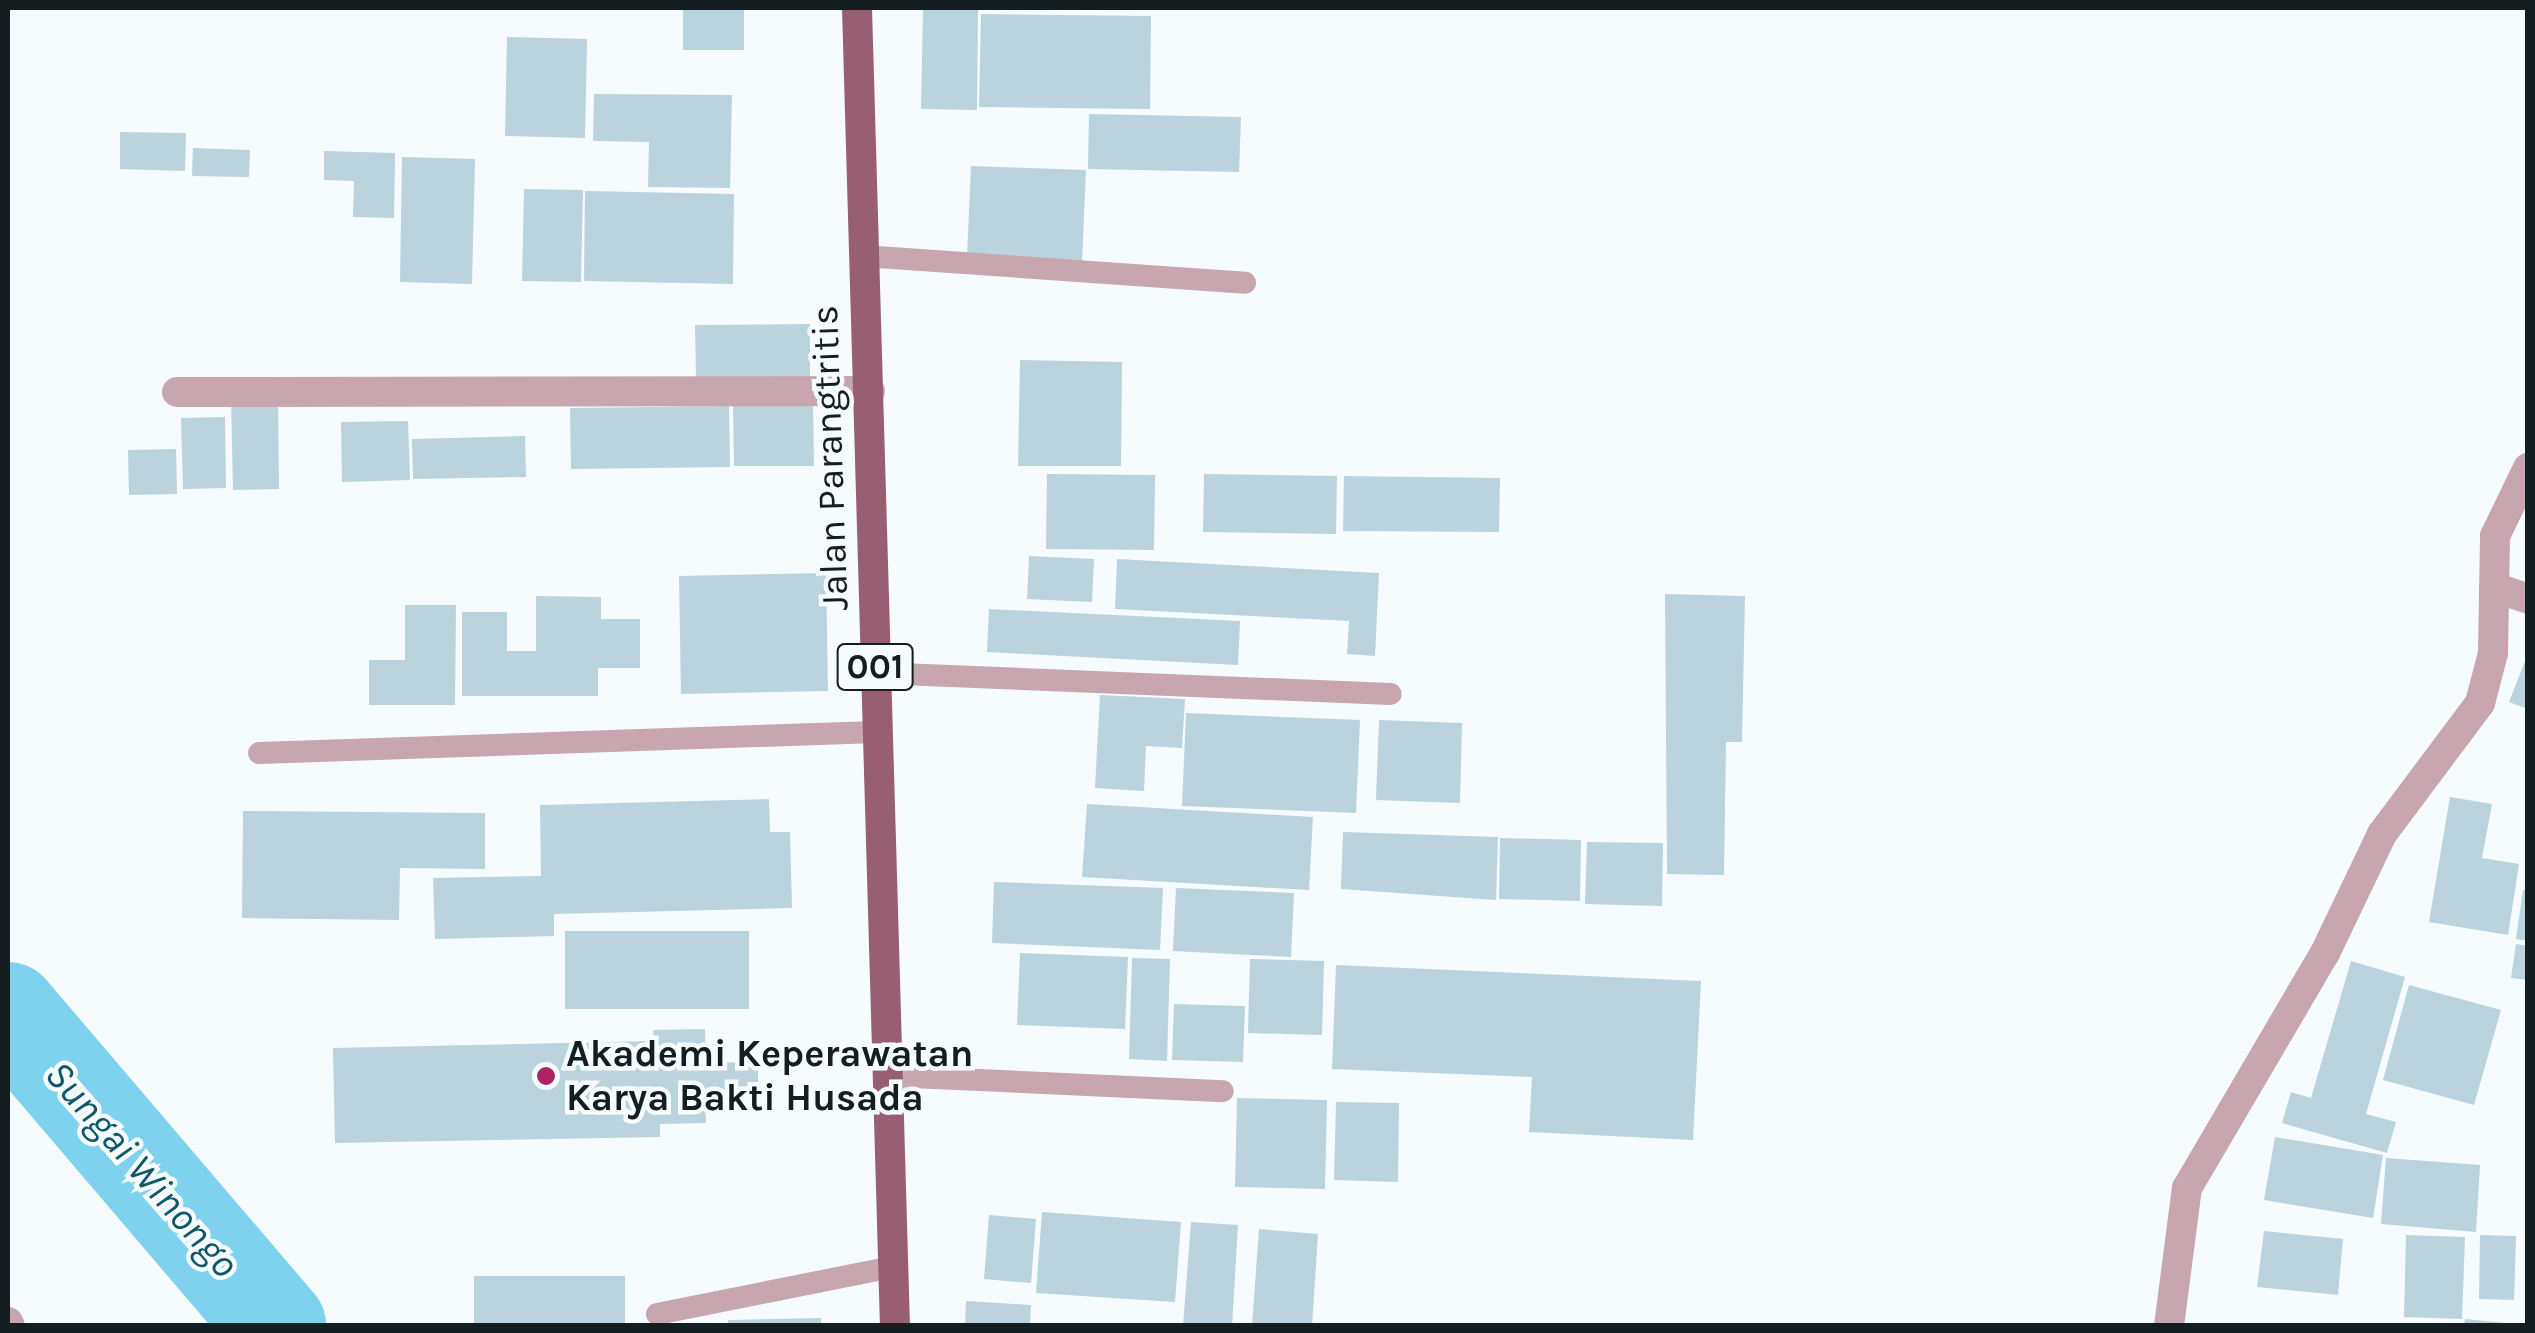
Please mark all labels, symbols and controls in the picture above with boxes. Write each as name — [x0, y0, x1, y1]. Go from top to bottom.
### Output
street label: Jalan Parangtritis — [802, 304, 858, 612]
road number: 001 — [835, 637, 915, 697]
place label: Akademi Keperawatan Karya Bakti Husada — [566, 1031, 973, 1120]
water label: Sungai Winongo — [35, 1051, 249, 1287]
marker: Akademi Keperawatan Karya Bakti Husada — [535, 1065, 557, 1087]

